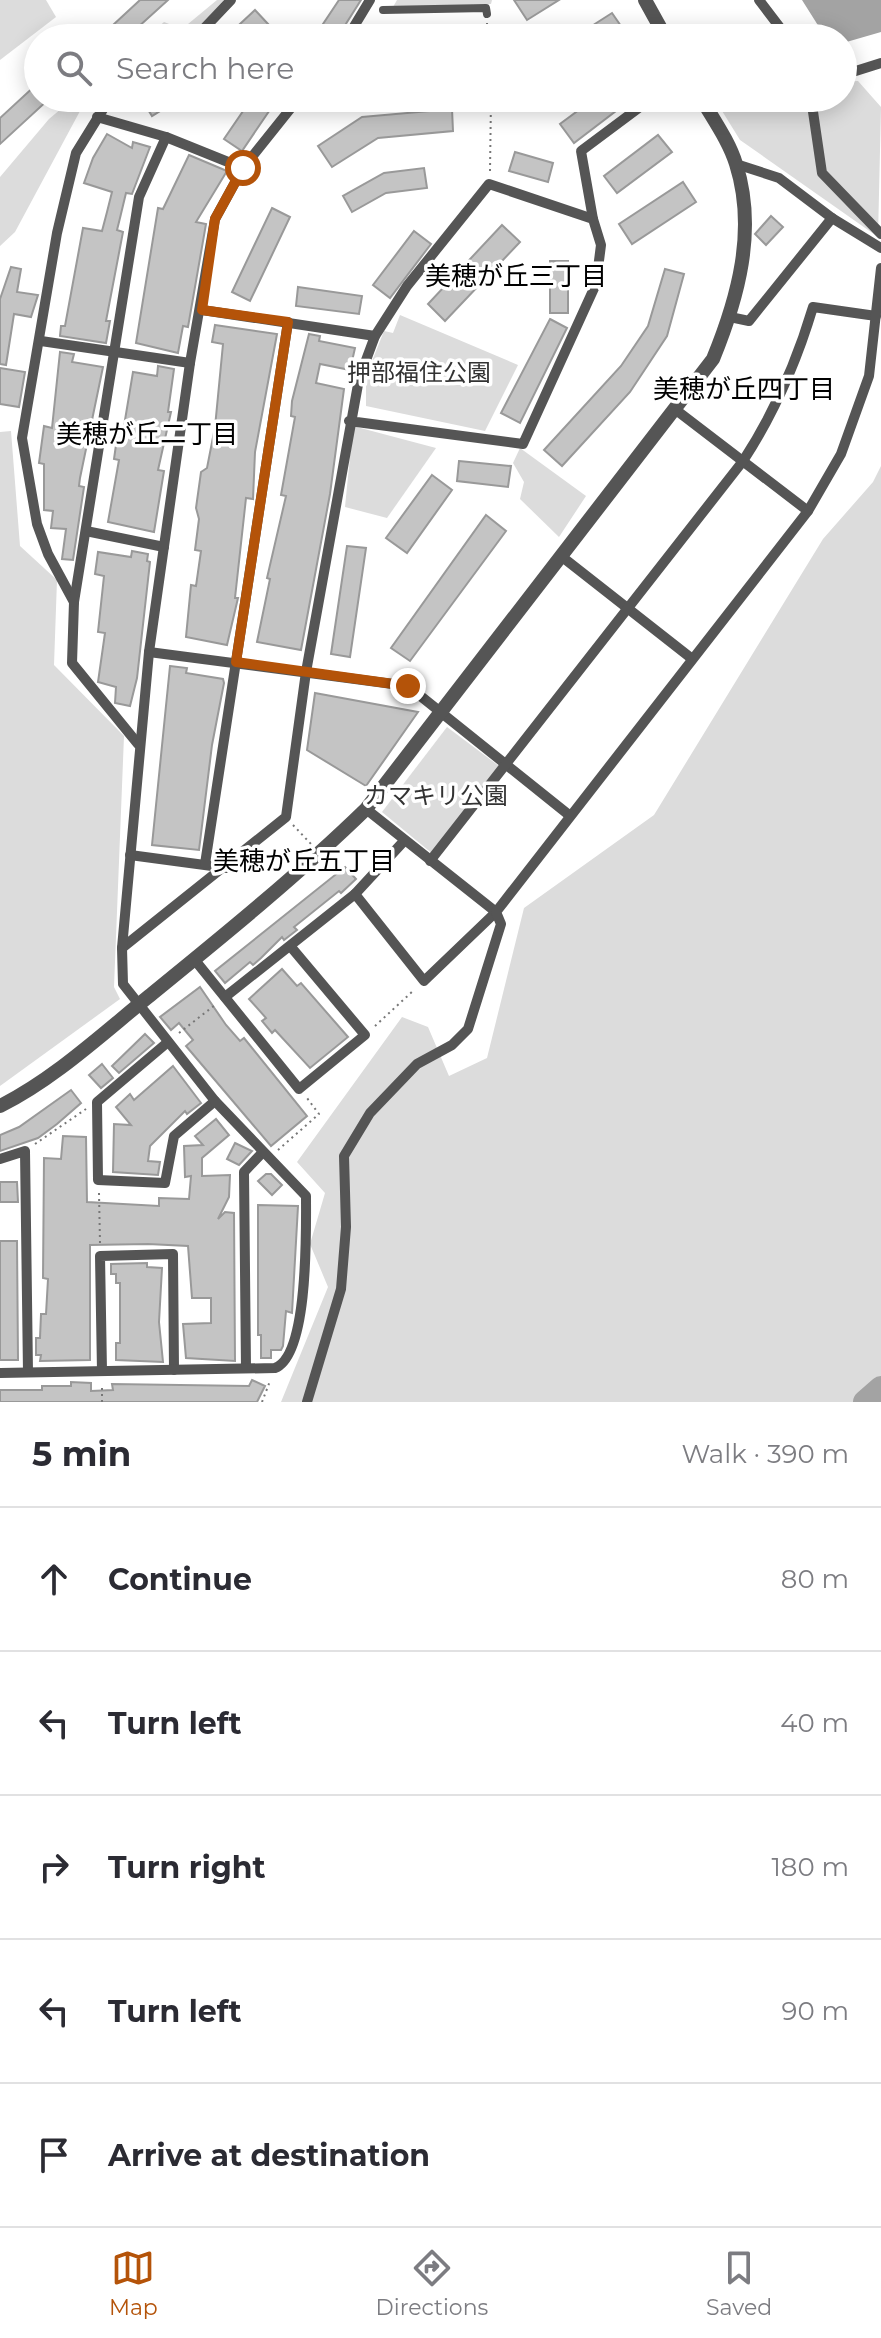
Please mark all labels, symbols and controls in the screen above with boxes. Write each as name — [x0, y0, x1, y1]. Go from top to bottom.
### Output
search box — [24, 24, 857, 112]
icon: search — [52, 46, 96, 90]
text: Search here — [116, 50, 294, 87]
route start — [225, 150, 261, 186]
district label: 美穂が丘三丁目 — [425, 260, 607, 292]
park label: 押部福住公園 — [347, 358, 491, 387]
district label: 美穂が丘四丁目 — [653, 373, 835, 405]
district label: 美穂が丘二丁目 — [56, 418, 238, 450]
route end — [390, 668, 426, 704]
park label: カマキリ公園 — [364, 781, 508, 810]
district label: 美穂が丘五丁目 — [213, 845, 395, 877]
text: 5 min — [32, 1433, 131, 1475]
text: Walk · 390 m — [681, 1438, 849, 1470]
icon: ahead — [32, 1557, 76, 1601]
text: Continue — [108, 1561, 252, 1598]
text: 80 m — [781, 1563, 849, 1595]
icon: left — [32, 1701, 76, 1745]
text: Turn left — [108, 1705, 241, 1742]
text: 40 m — [780, 1707, 849, 1739]
icon: right — [32, 1845, 76, 1889]
text: Turn right — [108, 1849, 265, 1886]
text: 180 m — [771, 1851, 849, 1883]
icon: left — [32, 1989, 76, 2033]
text: Turn left — [108, 1993, 241, 2030]
text: 90 m — [782, 1995, 849, 2027]
icon: arrive — [32, 2133, 76, 2177]
text: Arrive at destination — [108, 2137, 430, 2174]
tab: Map — [109, 2246, 158, 2321]
tab: Directions — [376, 2246, 488, 2321]
tab: Saved — [706, 2246, 772, 2321]

